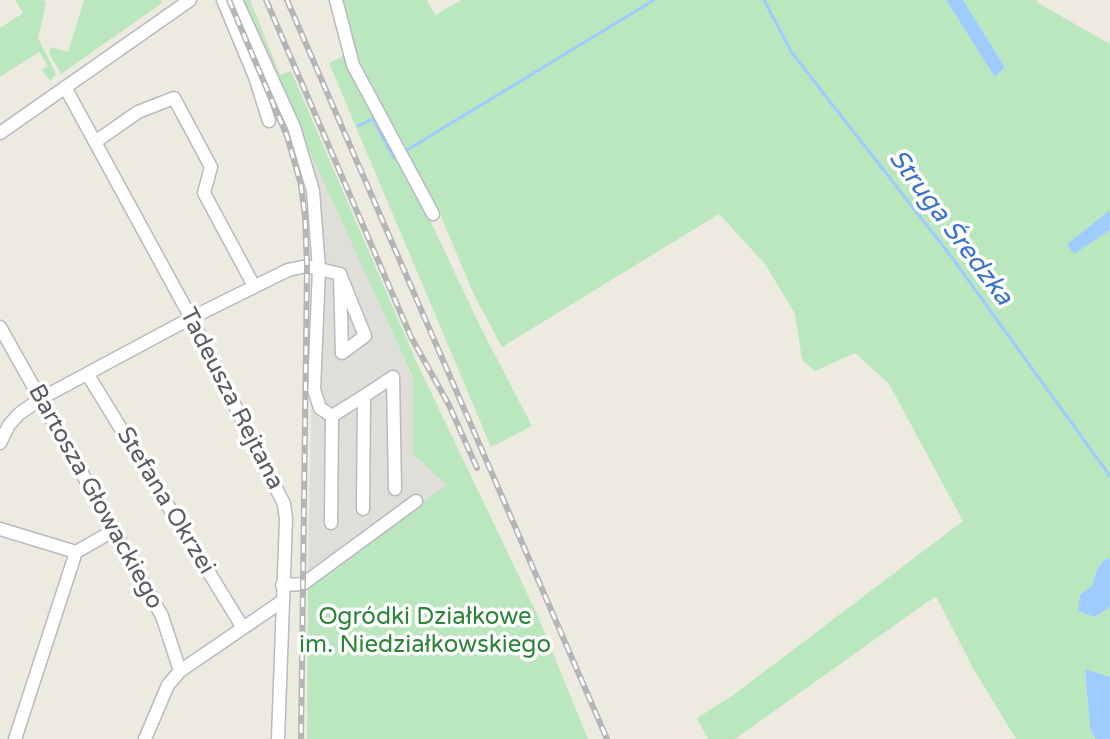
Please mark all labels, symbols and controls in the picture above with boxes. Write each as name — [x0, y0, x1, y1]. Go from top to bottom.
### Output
water label: Struga Średzka — [881, 144, 1019, 312]
street label: Tadeusza Rejtana — [173, 303, 289, 495]
street label: Bartosza Głowackiego — [21, 380, 169, 614]
street label: Stefana Okrzei — [110, 422, 220, 580]
park label: Ogródki Działkowe im. Niedziałkowskiego — [299, 604, 551, 660]

